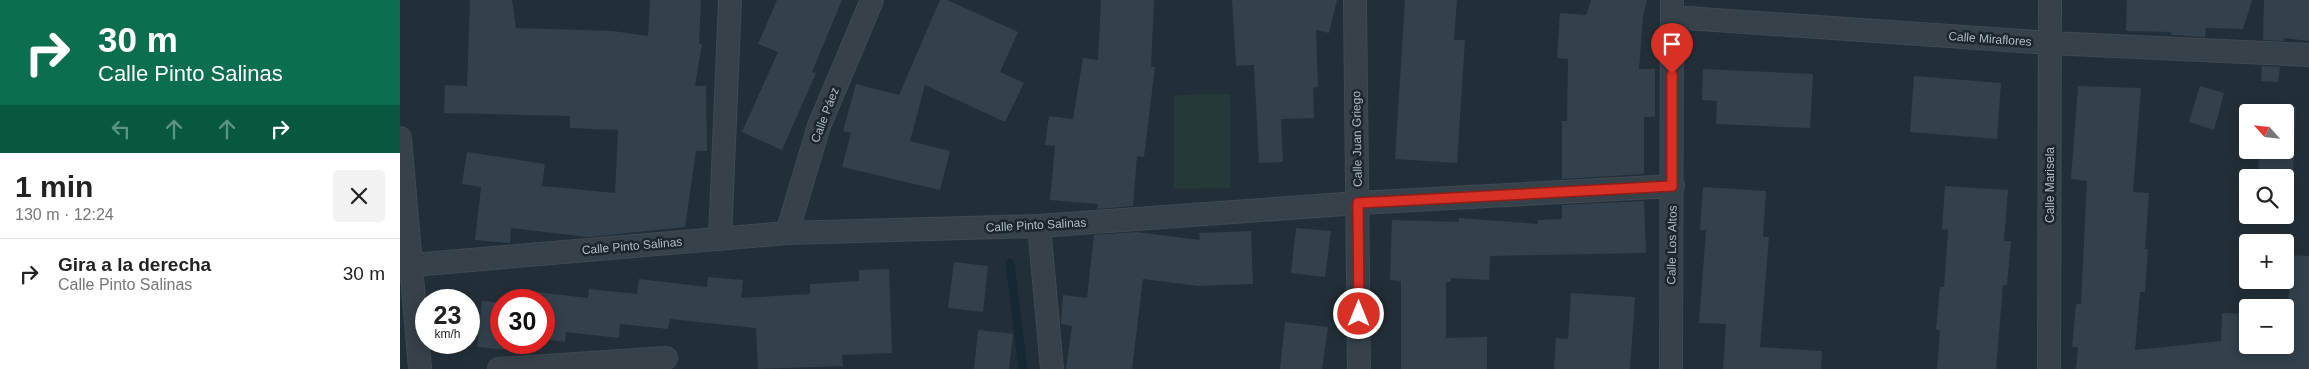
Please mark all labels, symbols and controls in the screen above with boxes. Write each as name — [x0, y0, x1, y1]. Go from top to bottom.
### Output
icon: right — [15, 20, 80, 85]
text: 30 m — [98, 20, 178, 59]
pin — [1651, 23, 1693, 74]
street label: Calle Miraflores — [1948, 29, 2032, 49]
icon: arrive — [1658, 30, 1686, 58]
text: Calle Pinto Salinas — [98, 61, 283, 86]
street label: Calle Páez — [808, 85, 842, 145]
street label: Calle Juan Griego — [1349, 91, 1365, 187]
north arrow — [2239, 104, 2294, 159]
map controls — [2239, 104, 2294, 354]
icon: left — [107, 115, 135, 143]
icon: ahead — [160, 115, 188, 143]
icon: ahead — [213, 115, 241, 143]
icon: right — [266, 115, 294, 143]
street label: Calle Marisela — [2043, 147, 2057, 223]
button: search — [2239, 169, 2294, 224]
text: 1 min — [15, 170, 93, 203]
button: close — [333, 170, 385, 222]
street label: Calle Los Altos — [1664, 205, 1680, 285]
text: 130 m · 12:24 — [15, 206, 114, 223]
street label: Calle Pinto Salinas — [985, 215, 1087, 235]
button: + — [2239, 234, 2294, 289]
street label: Calle Pinto Salinas — [581, 235, 683, 257]
text: Gira a la derecha — [58, 254, 211, 275]
icon: right — [15, 260, 43, 288]
text: 30 m — [343, 263, 385, 284]
text: Calle Pinto Salinas — [58, 276, 192, 293]
position arrow — [1332, 287, 1384, 339]
speed limit sign: 30 — [490, 289, 555, 354]
button: − — [2239, 299, 2294, 354]
text: 23 — [434, 301, 461, 329]
text: km/h — [434, 327, 461, 341]

